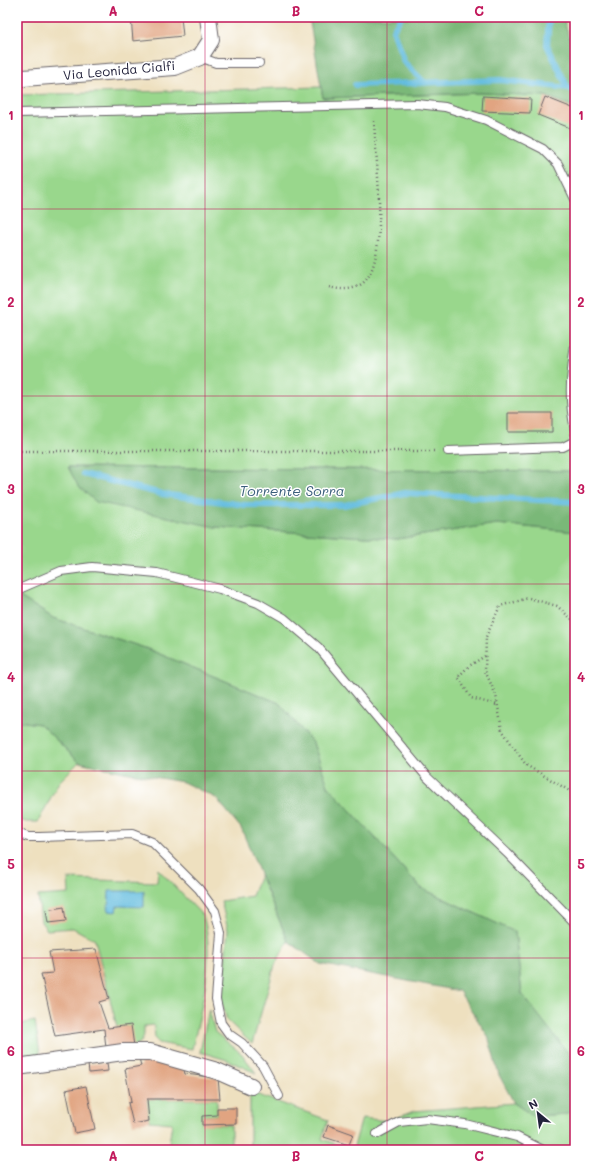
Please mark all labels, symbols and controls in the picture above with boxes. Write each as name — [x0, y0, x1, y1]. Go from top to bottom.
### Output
text: A — [108, 2, 118, 19]
text: B — [292, 2, 301, 19]
text: C — [474, 2, 484, 19]
street label: Via Leonida Cialfi — [62, 56, 176, 83]
text: 1 — [8, 106, 14, 123]
text: 1 — [578, 106, 584, 123]
text: 2 — [7, 293, 15, 310]
text: 2 — [577, 293, 585, 310]
text: 3 — [7, 480, 15, 497]
text: 3 — [577, 480, 585, 497]
water label: Torrente Sorra — [240, 481, 344, 500]
text: 4 — [7, 668, 15, 685]
text: 4 — [577, 668, 585, 685]
text: 5 — [7, 855, 15, 872]
text: 5 — [577, 855, 585, 872]
text: 6 — [7, 1042, 15, 1059]
text: 6 — [577, 1042, 585, 1059]
north arrow — [518, 1093, 558, 1133]
text: N — [526, 1095, 540, 1112]
text: A — [108, 1147, 118, 1164]
text: B — [292, 1147, 301, 1164]
text: C — [474, 1147, 484, 1164]

